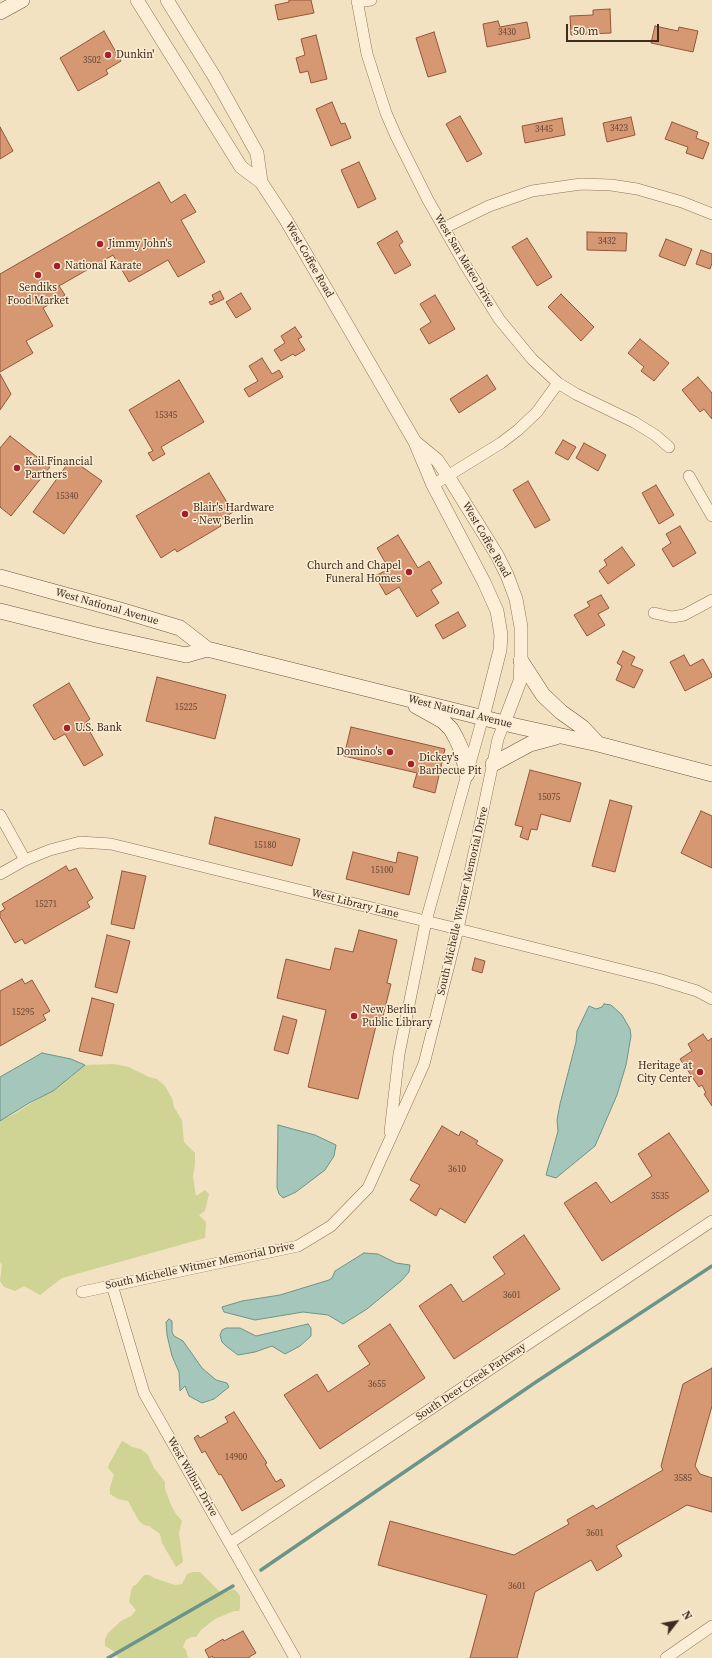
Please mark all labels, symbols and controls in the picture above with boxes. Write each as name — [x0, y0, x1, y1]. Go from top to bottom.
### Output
scale bar — [568, 16, 661, 42]
text: 50 m — [573, 23, 599, 39]
house number: 3430 — [498, 28, 516, 38]
place label: Dunkin' — [116, 48, 154, 62]
marker: Dunkin' — [103, 50, 113, 60]
house number: 3502 — [83, 56, 101, 66]
house number: 3423 — [610, 124, 628, 134]
house number: 3445 — [535, 125, 553, 135]
street label: West San Mateo Drive — [431, 212, 497, 310]
street label: West Coffee Road — [282, 220, 336, 300]
place label: Jimmy John's — [108, 237, 172, 251]
house number: 3432 — [598, 237, 616, 247]
marker: Jimmy John's — [95, 239, 105, 249]
place label: National Karate — [65, 259, 142, 273]
marker: National Karate — [52, 261, 62, 271]
marker: Sendiks Food Market — [33, 270, 43, 280]
place label: Sendiks Food Market — [7, 281, 69, 307]
house number: 15345 — [155, 411, 177, 421]
place label: Keil Financial Partners — [25, 455, 93, 481]
marker: Keil Financial Partners — [12, 463, 22, 473]
house number: 15340 — [56, 492, 78, 502]
street label: West Coffee Road — [459, 500, 513, 580]
place label: Blair's Hardware - New Berlin — [193, 501, 274, 527]
marker: Blair's Hardware - New Berlin — [180, 509, 190, 519]
place label: Church and Chapel Funeral Homes — [307, 559, 401, 585]
marker: Church and Chapel Funeral Homes — [404, 567, 414, 577]
street label: West National Avenue — [54, 586, 160, 628]
street label: West National Avenue — [406, 693, 514, 731]
house number: 15225 — [175, 703, 197, 713]
place label: U.S. Bank — [75, 721, 122, 735]
marker: U.S. Bank — [62, 723, 72, 733]
place label: Domino's — [336, 745, 382, 759]
marker: Domino's — [385, 747, 395, 757]
place label: Dickey's Barbecue Pit — [419, 751, 481, 777]
marker: Dickey's Barbecue Pit — [406, 759, 416, 769]
house number: 15075 — [538, 793, 560, 803]
street label: South Michelle Witmer Memorial Drive — [435, 805, 491, 997]
house number: 15180 — [254, 841, 276, 851]
house number: 15100 — [371, 866, 393, 876]
street label: West Library Lane — [310, 887, 400, 921]
house number: 15271 — [35, 900, 57, 910]
place label: New Berlin Public Library — [362, 1003, 432, 1029]
house number: 15295 — [12, 1008, 34, 1018]
marker: New Berlin Public Library — [349, 1011, 359, 1021]
place label: Heritage at City Center — [637, 1059, 692, 1085]
marker: Heritage at City Center — [695, 1067, 705, 1077]
house number: 3610 — [448, 1165, 466, 1175]
house number: 3535 — [651, 1192, 669, 1202]
street label: South Michelle Witmer Memorial Drive — [104, 1239, 296, 1293]
house number: 3601 — [503, 1291, 521, 1301]
street label: South Deer Creek Parkway — [413, 1340, 529, 1424]
house number: 3655 — [368, 1380, 386, 1390]
street label: West Wilbur Drive — [164, 1435, 220, 1519]
house number: 14900 — [225, 1453, 247, 1463]
house number: 3585 — [674, 1474, 692, 1484]
house number: 3601 — [586, 1529, 604, 1539]
house number: 3601 — [508, 1582, 526, 1592]
north arrow — [656, 1602, 696, 1642]
text: N — [678, 1608, 695, 1623]

